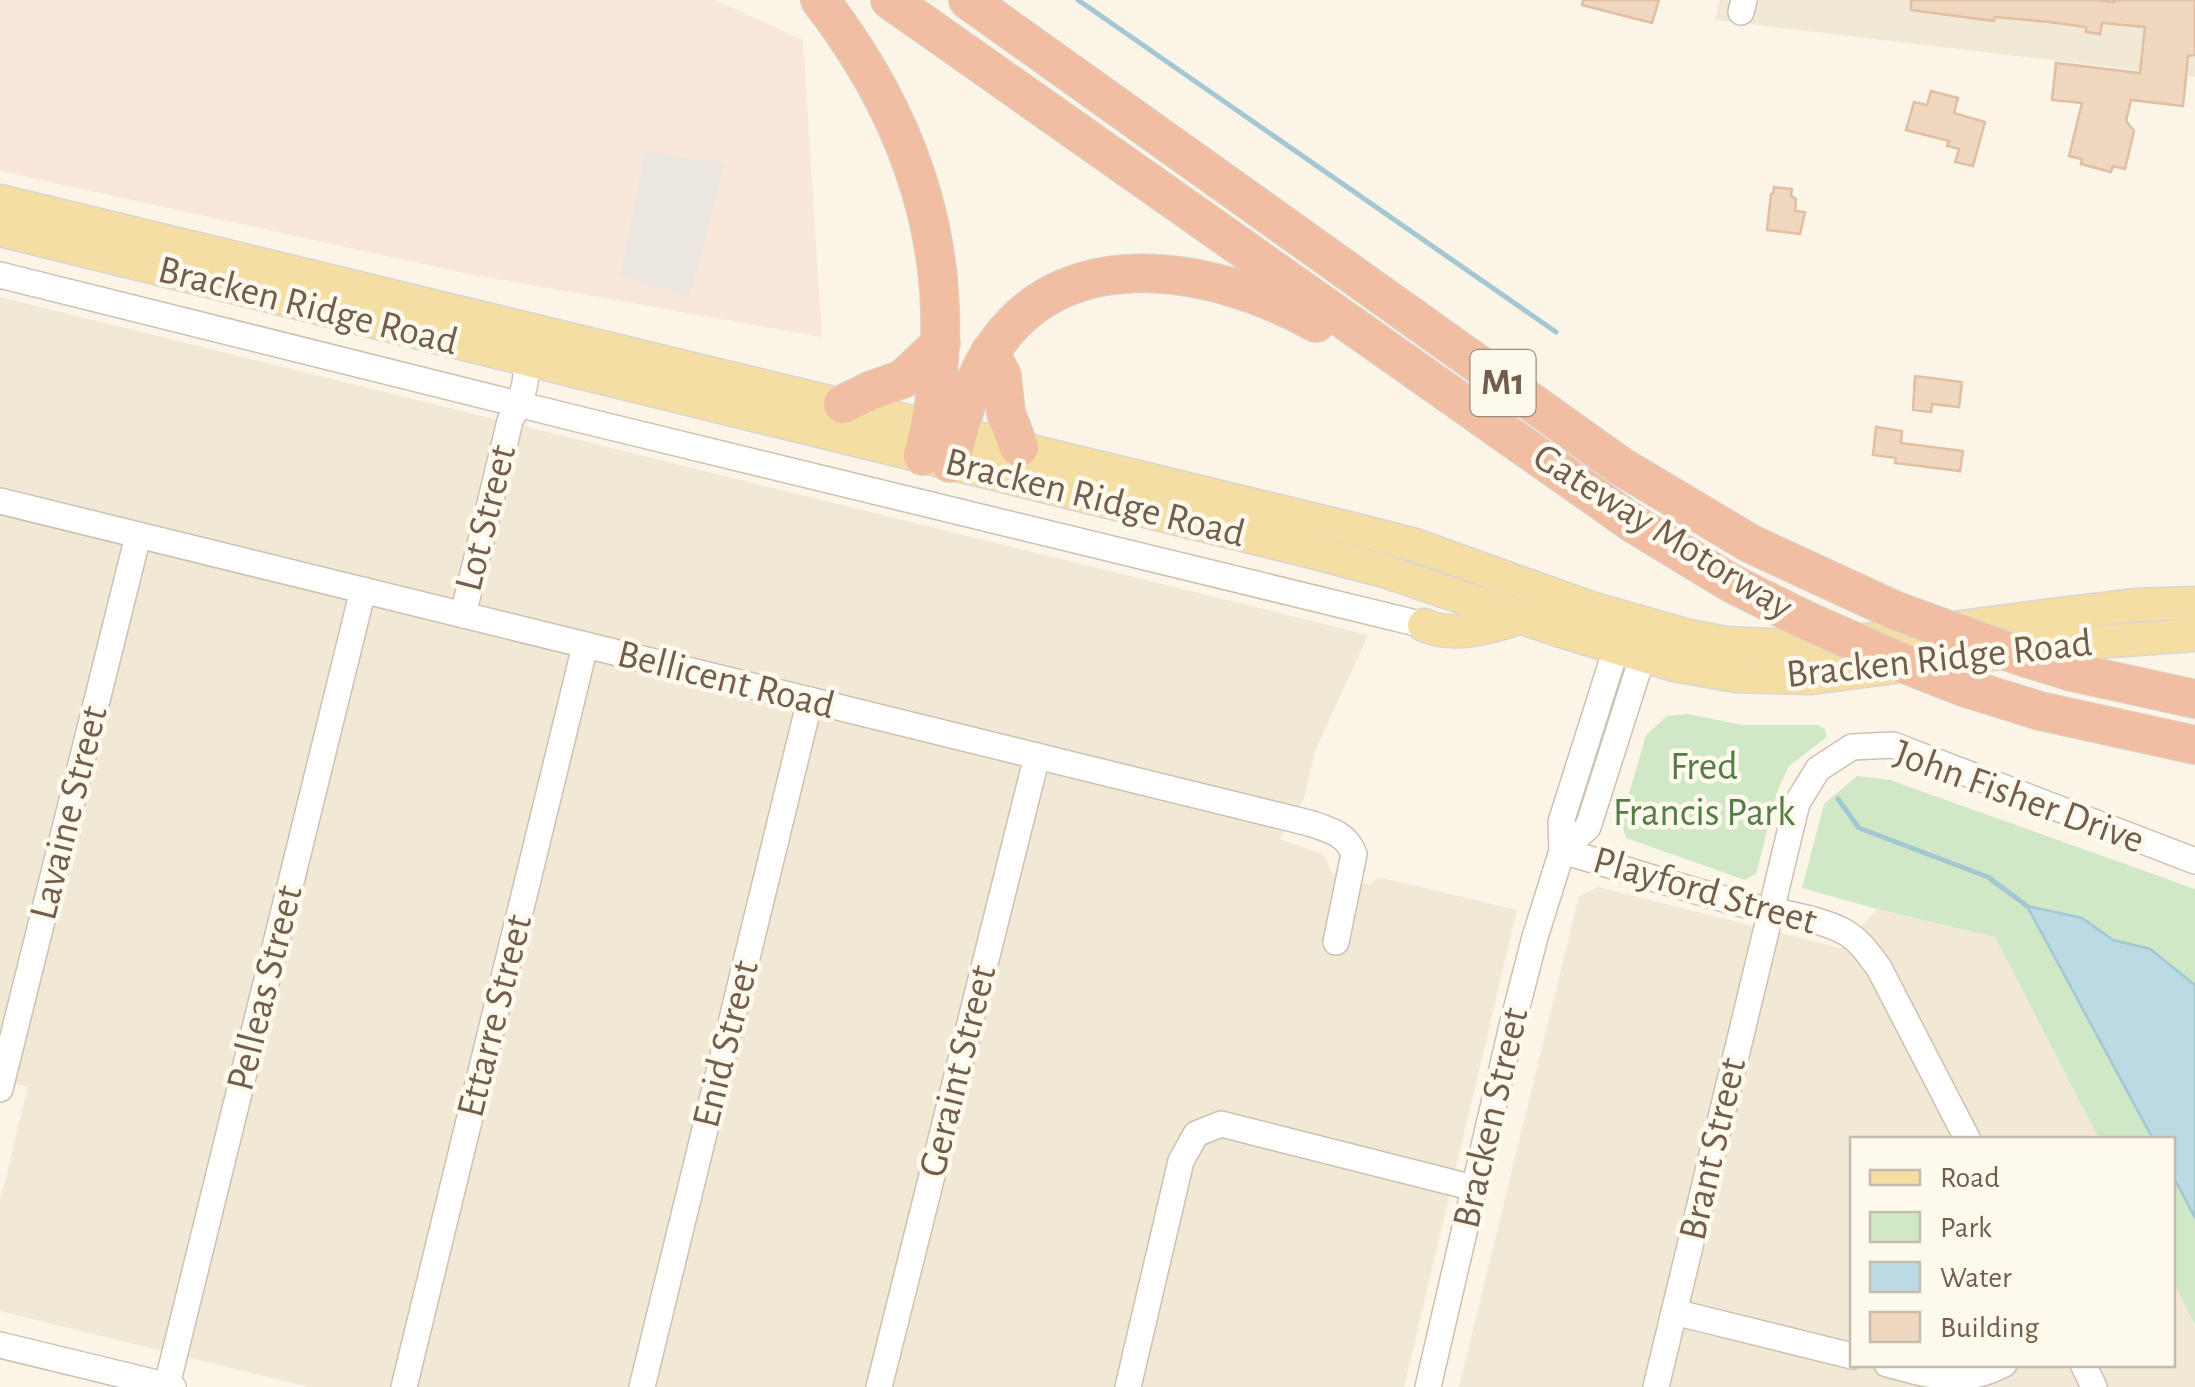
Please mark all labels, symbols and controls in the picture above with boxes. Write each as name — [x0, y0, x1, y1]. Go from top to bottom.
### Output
street label: Bracken Ridge Road — [154, 249, 462, 363]
road number: M1 — [1470, 350, 1536, 416]
street label: Gateway Motorway — [1526, 436, 1800, 628]
street label: Lot Street — [449, 441, 524, 595]
street label: Bracken Ridge Road — [941, 441, 1249, 555]
street label: Bracken Ridge Road — [1784, 623, 2094, 695]
street label: Bellicent Road — [613, 634, 839, 726]
street label: Lavaine Street — [23, 702, 115, 924]
street label: John Fisher Drive — [1889, 733, 2149, 861]
park label: Fred Francis Park — [1613, 747, 1795, 833]
street label: Playford Street — [1589, 840, 1822, 942]
street label: Pelleas Street — [220, 881, 310, 1095]
street label: Ettarre Street — [451, 910, 540, 1121]
street label: Enid Street — [686, 956, 766, 1132]
street label: Geraint Street — [912, 961, 1004, 1181]
street label: Bracken Street — [1446, 1004, 1536, 1232]
street label: Brant Street — [1673, 1054, 1753, 1244]
legend — [1850, 1137, 2175, 1367]
text: Road — [1940, 1163, 2000, 1193]
text: Park — [1940, 1213, 1992, 1243]
text: Water — [1940, 1263, 2012, 1293]
text: Building — [1940, 1313, 2039, 1343]

